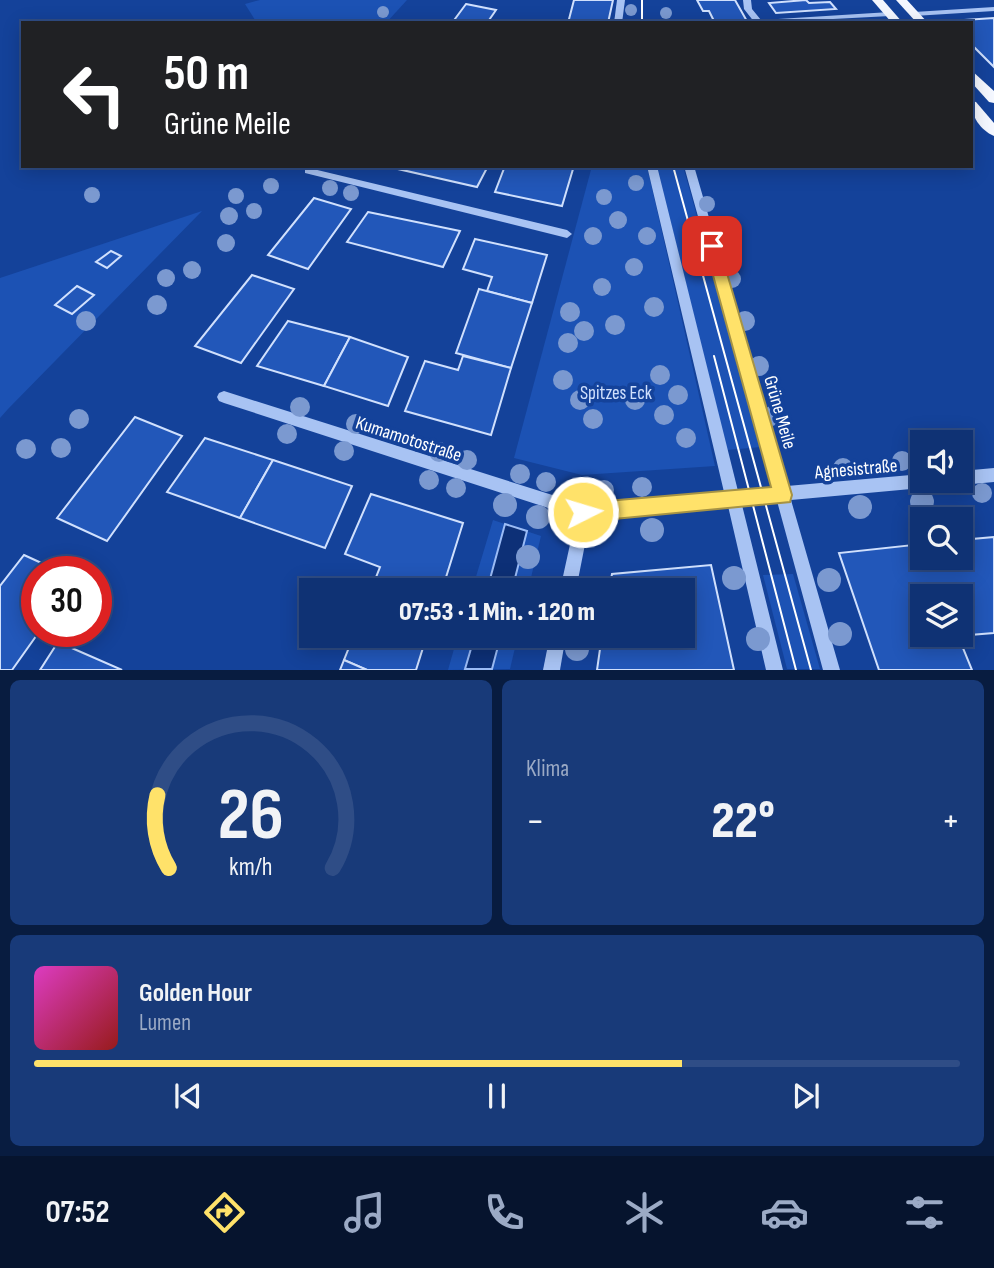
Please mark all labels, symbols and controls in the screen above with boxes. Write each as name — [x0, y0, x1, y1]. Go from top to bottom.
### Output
text: 50 m — [164, 45, 249, 104]
icon: left — [49, 49, 140, 140]
text: Grüne Meile — [164, 105, 291, 144]
pin — [682, 216, 742, 276]
icon: arrive — [693, 227, 731, 265]
street label: Grüne Meile — [758, 373, 801, 452]
park label: Spitzes Eck — [580, 382, 653, 405]
street label: Kumamotostraße — [353, 411, 464, 467]
map controls — [910, 430, 973, 647]
button: sound — [910, 430, 973, 493]
street label: Agnesistraße — [813, 454, 898, 485]
position arrow — [546, 475, 620, 549]
button: search — [910, 507, 973, 570]
speed limit sign: 30 — [21, 556, 112, 647]
button: layers — [910, 584, 973, 647]
text: 07:53 · 1 Min. · 120 m — [399, 597, 595, 628]
text: Klima — [526, 755, 569, 783]
text: 26 — [218, 773, 284, 861]
text: 22° — [711, 790, 775, 853]
text: − — [526, 799, 545, 844]
text: + — [941, 799, 960, 844]
text: km/h — [229, 852, 273, 883]
text: Golden Hour — [139, 978, 252, 1009]
text: Lumen — [139, 1009, 191, 1037]
icon: previous — [169, 1077, 207, 1115]
icon: pause — [478, 1077, 516, 1115]
icon: next — [787, 1077, 825, 1115]
icon: directions — [200, 1188, 249, 1237]
icon: music — [340, 1188, 389, 1237]
icon: phone — [480, 1188, 529, 1237]
icon: climate — [620, 1188, 669, 1237]
icon: car — [760, 1188, 809, 1237]
icon: filters — [900, 1188, 949, 1237]
text: 07:52 — [45, 1193, 110, 1232]

